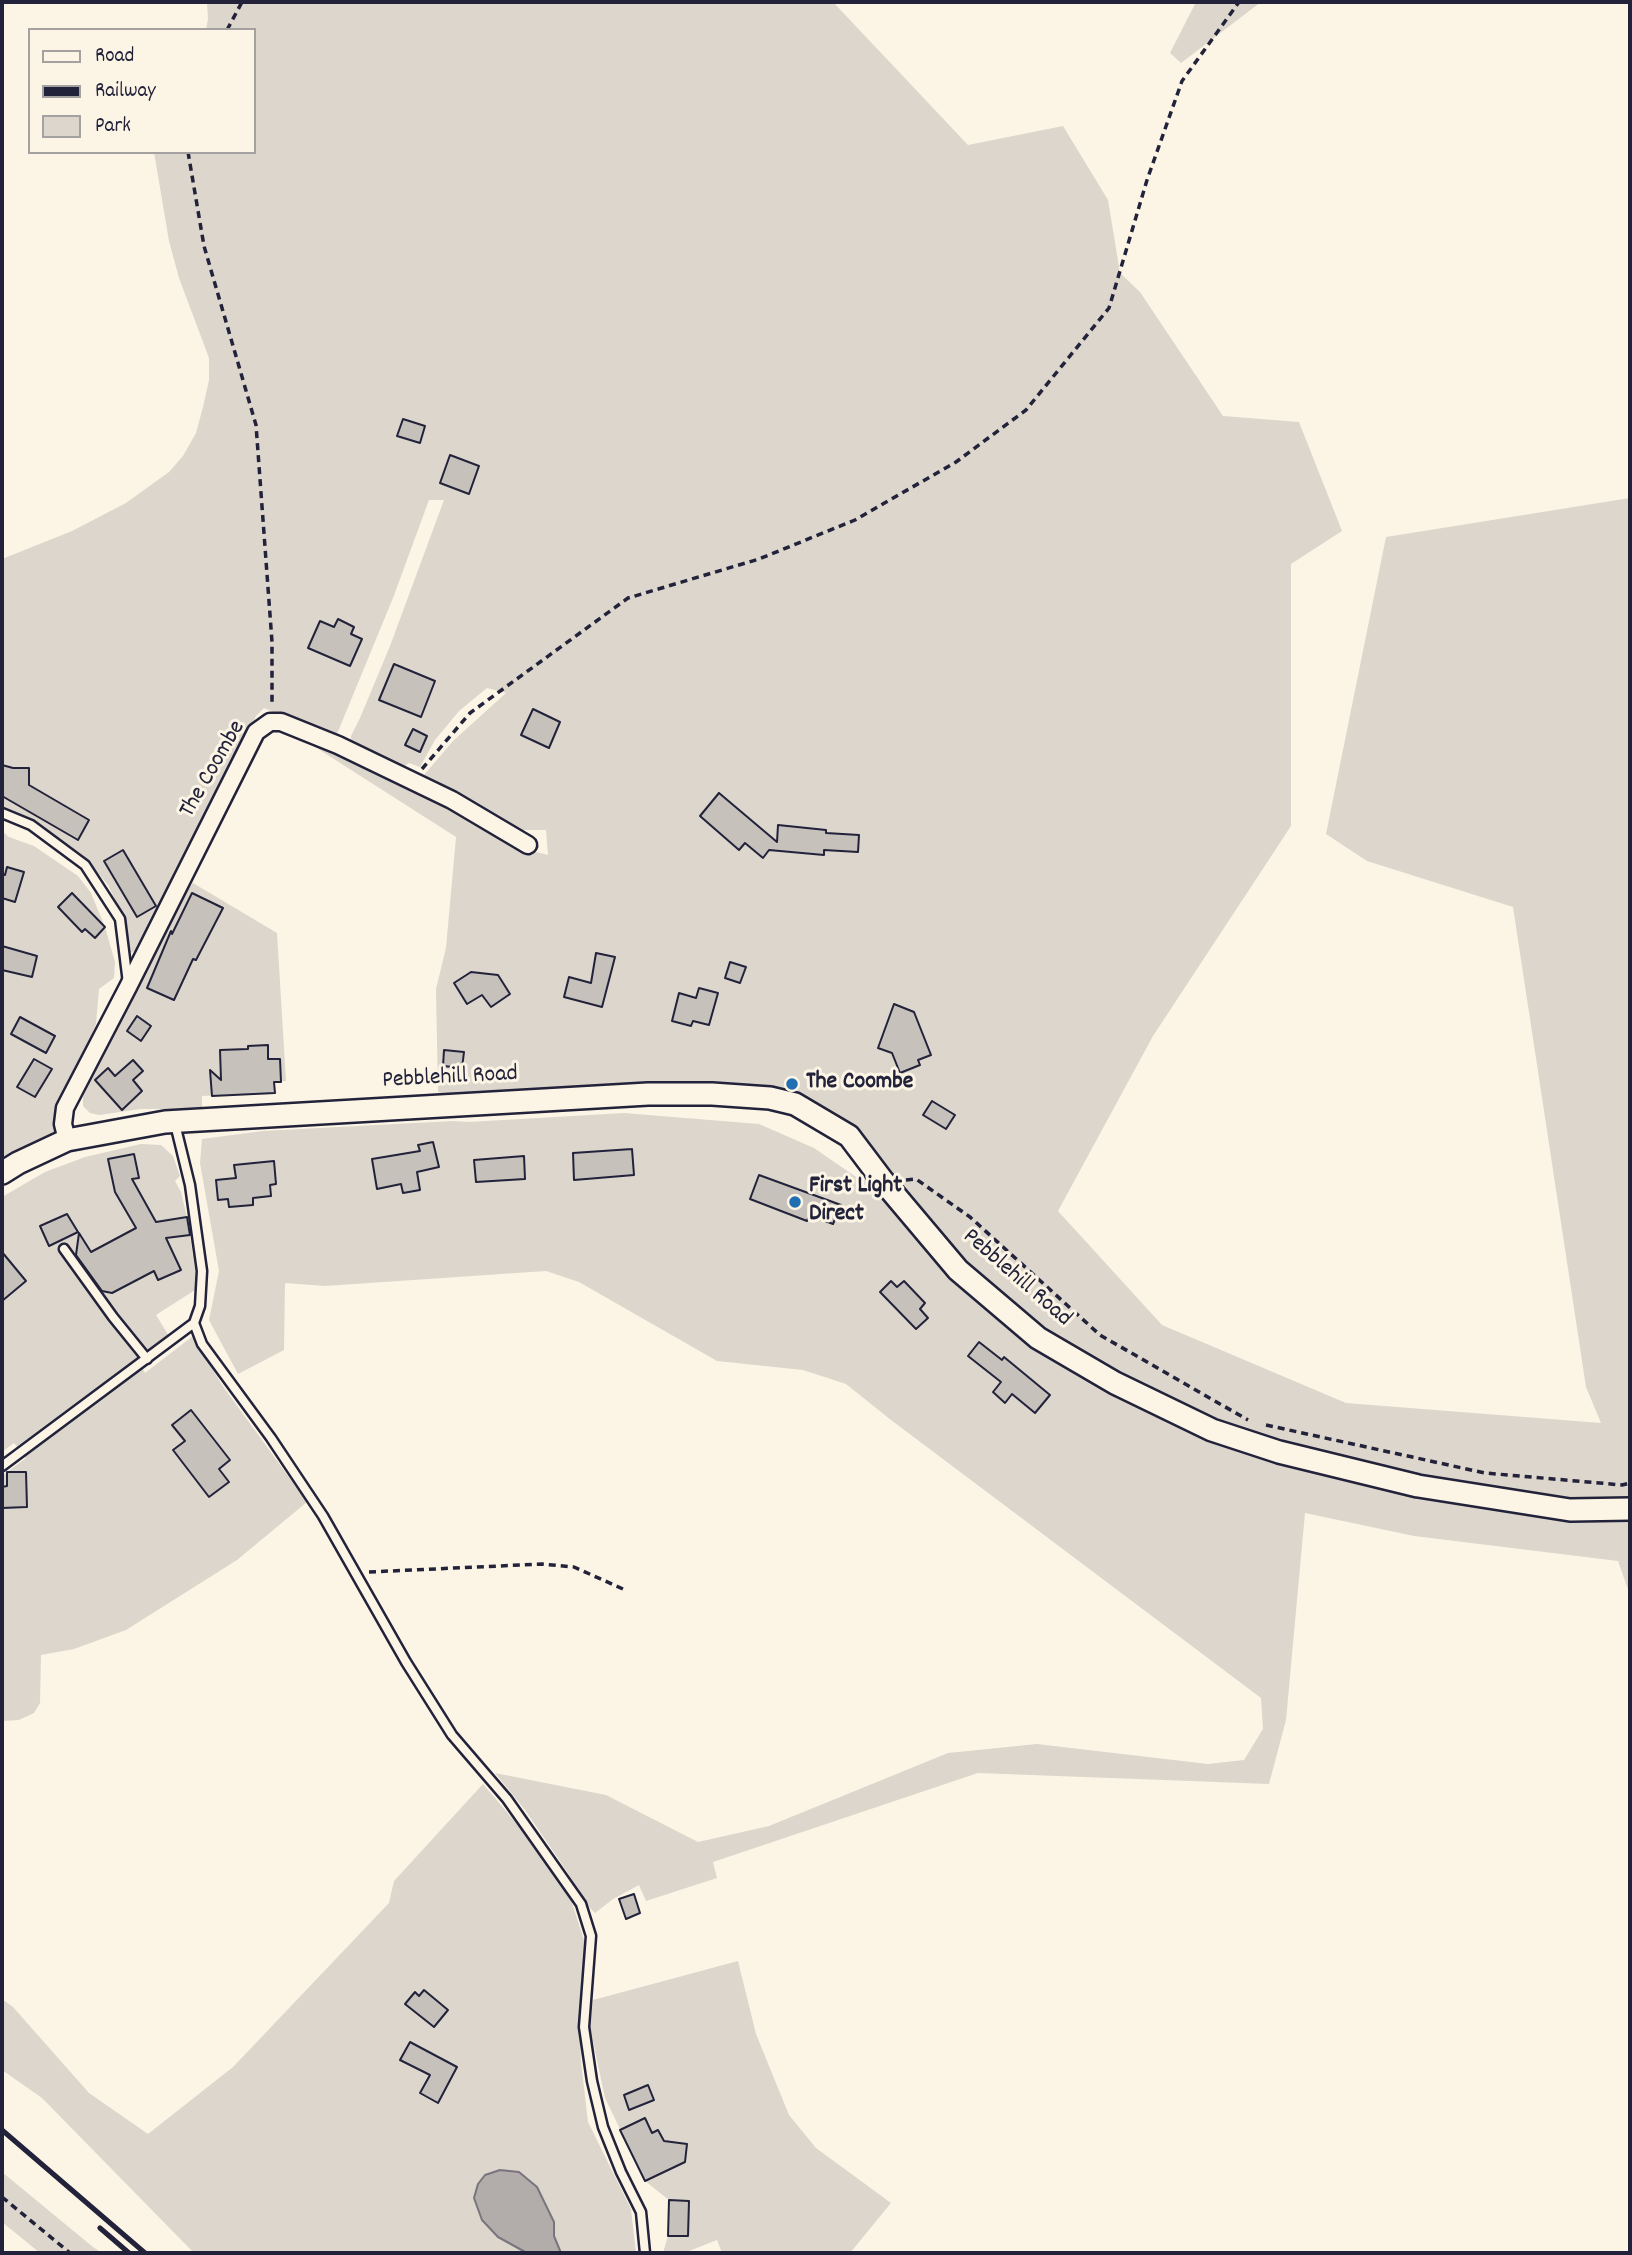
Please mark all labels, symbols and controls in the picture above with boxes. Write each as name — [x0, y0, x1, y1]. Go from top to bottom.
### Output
legend — [28, 28, 256, 154]
text: Road — [95, 42, 134, 72]
text: Railway — [95, 77, 156, 107]
text: Park — [95, 112, 131, 142]
street label: The Coombe — [175, 716, 253, 824]
street label: Pebblehill Road — [381, 1061, 519, 1097]
place label: The Coombe — [806, 1070, 913, 1098]
marker: The Coombe — [784, 1076, 800, 1092]
place label: First Light Direct — [809, 1174, 902, 1230]
marker: First Light Direct — [787, 1194, 803, 1210]
street label: Pebblehill Road — [955, 1224, 1077, 1334]

